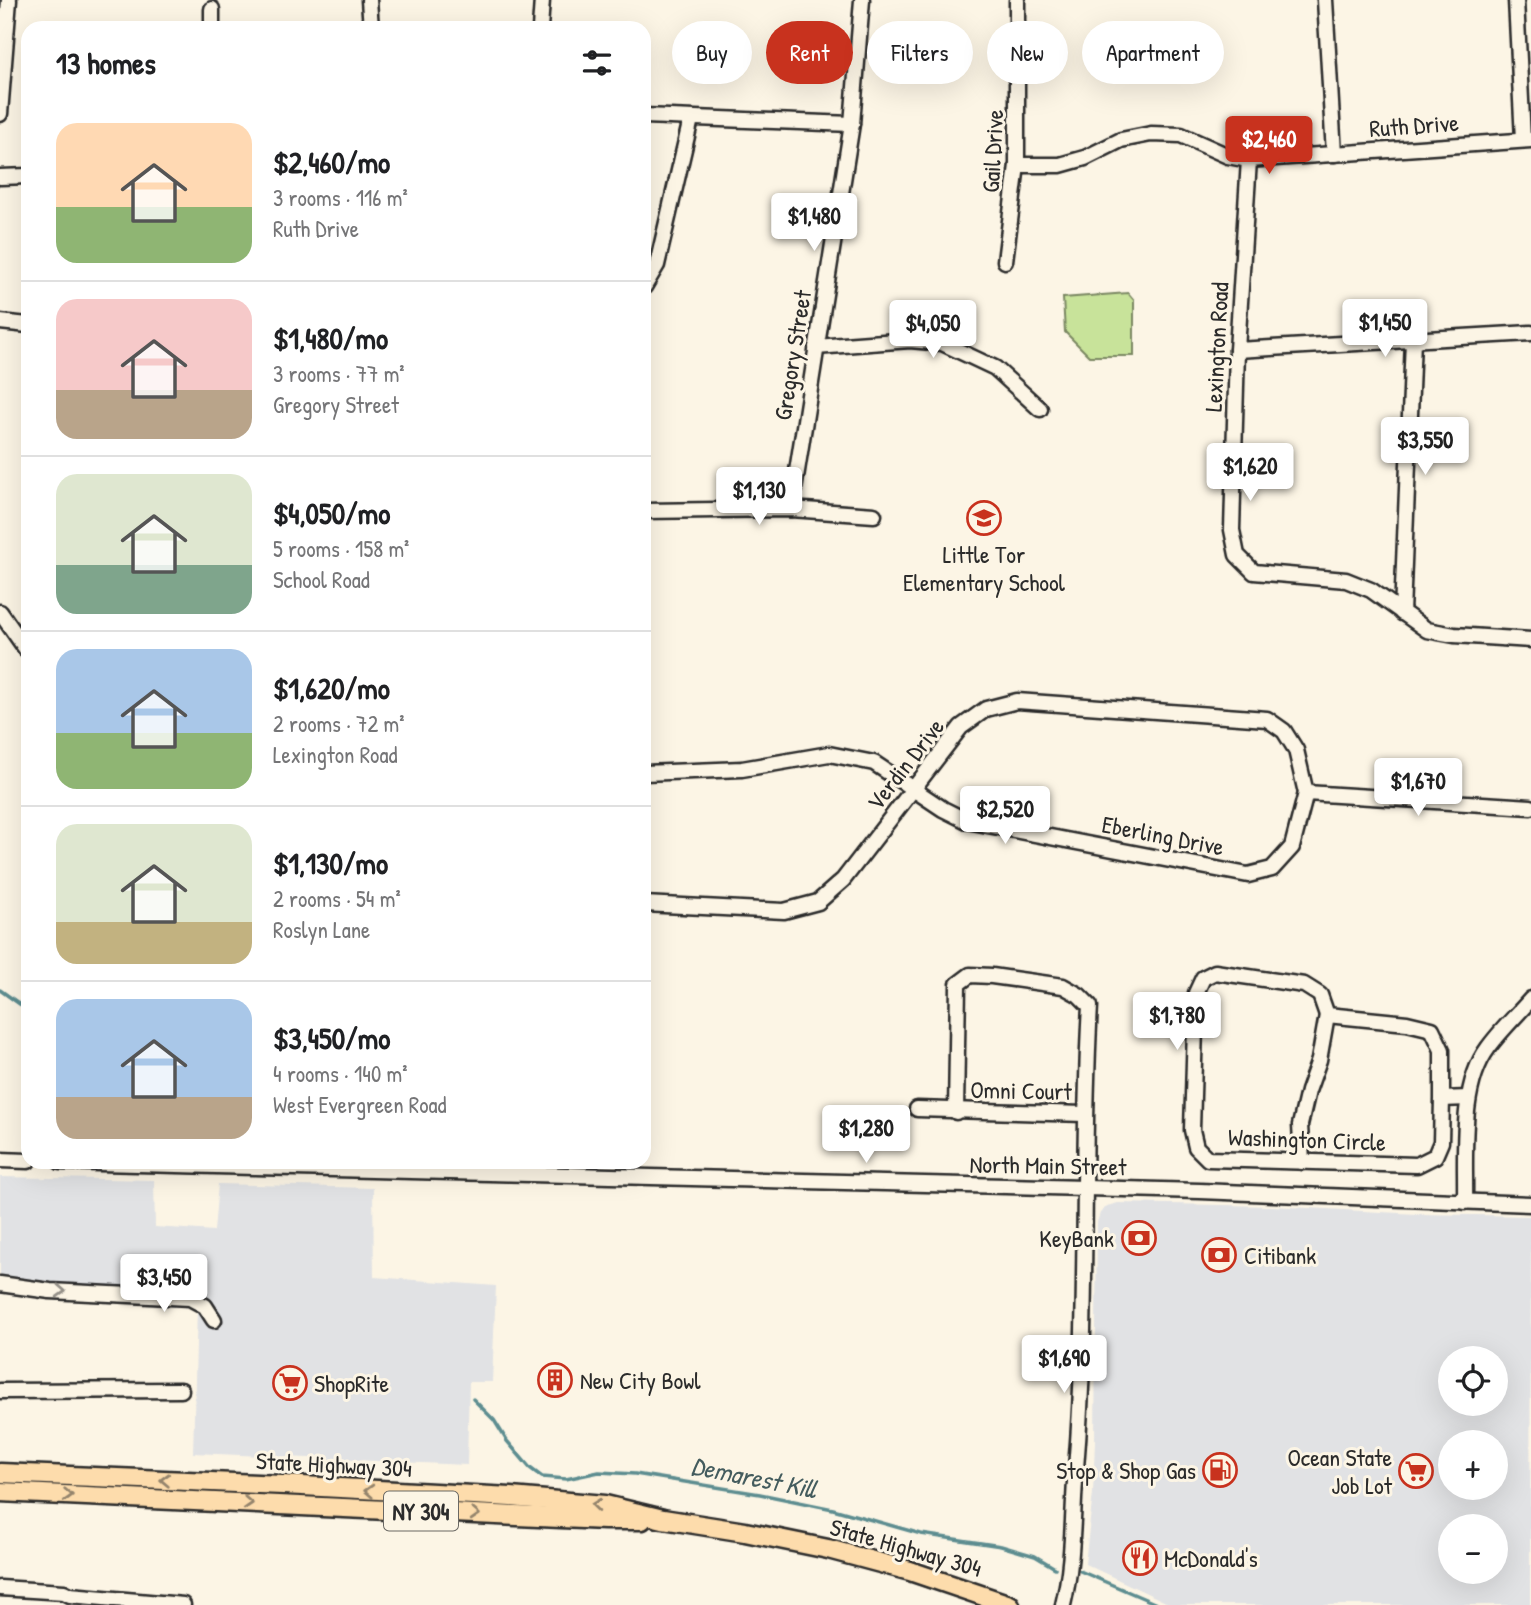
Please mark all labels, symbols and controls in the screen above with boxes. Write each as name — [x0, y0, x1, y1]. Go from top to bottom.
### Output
chip: Buy — [672, 21, 752, 84]
chip: Rent — [766, 21, 853, 84]
chip: Filters — [867, 21, 973, 84]
chip: New — [987, 21, 1068, 84]
chip: Apartment — [1082, 21, 1224, 84]
text: 13 homes — [56, 43, 156, 83]
icon: filters — [578, 44, 616, 82]
street label: Ruth Drive — [1368, 106, 1460, 144]
street label: Gail Drive — [974, 108, 1010, 193]
pin: $2,460 — [1212, 116, 1326, 176]
text: $2,460 — [1241, 123, 1297, 154]
text: $2,460/mo — [273, 142, 390, 182]
icon: home — [112, 151, 196, 235]
text: 3 rooms · 116 m² — [273, 182, 408, 213]
pin: $1,480 — [757, 194, 871, 253]
text: $1,480 — [787, 200, 841, 231]
text: Ruth Drive — [273, 213, 359, 244]
street label: Lexington Road — [1197, 281, 1235, 413]
street label: Gregory Street — [766, 287, 818, 422]
pin: $4,050 — [876, 300, 990, 360]
pin: $1,450 — [1328, 300, 1442, 359]
text: $1,450 — [1358, 306, 1412, 337]
text: $4,050 — [905, 307, 961, 338]
text: $1,480/mo — [273, 318, 388, 358]
icon: home — [112, 327, 196, 411]
text: 3 rooms · 77 m² — [273, 358, 405, 389]
text: Gregory Street — [273, 389, 399, 420]
pin: $3,550 — [1368, 418, 1482, 477]
text: $3,550 — [1397, 424, 1453, 455]
pin: $1,620 — [1193, 444, 1307, 503]
text: $1,620 — [1223, 450, 1277, 481]
pin: $1,130 — [702, 468, 816, 527]
text: $1,130 — [732, 474, 786, 505]
text: $4,050/mo — [273, 493, 390, 533]
school or university icon: Little Tor Elementary School — [965, 499, 1003, 537]
icon: home — [112, 502, 196, 586]
text: 5 rooms · 158 m² — [273, 533, 409, 564]
place label: Little Tor Elementary School — [903, 538, 1066, 598]
text: School Road — [273, 564, 370, 595]
text: $1,620/mo — [273, 668, 390, 708]
icon: home — [112, 677, 196, 761]
text: 2 rooms · 72 m² — [273, 708, 405, 739]
street label: Verdin Drive — [859, 711, 951, 817]
text: Lexington Road — [273, 739, 397, 770]
pin: $1,670 — [1361, 758, 1475, 818]
text: $1,670 — [1390, 765, 1446, 796]
pin: $2,520 — [948, 786, 1062, 846]
text: $2,520 — [976, 793, 1034, 824]
street label: Eberling Drive — [1099, 808, 1227, 863]
text: $1,130/mo — [273, 843, 388, 883]
icon: home — [112, 852, 196, 936]
text: 2 rooms · 54 m² — [273, 883, 401, 914]
text: Roslyn Lane — [273, 914, 370, 945]
pin: $1,780 — [1120, 992, 1234, 1052]
text: $1,780 — [1149, 999, 1205, 1030]
text: $3,450/mo — [273, 1018, 390, 1058]
icon: home — [112, 1027, 196, 1111]
text: 4 rooms · 140 m² — [273, 1058, 407, 1089]
street label: Omni Court — [970, 1073, 1073, 1107]
text: West Evergreen Road — [273, 1089, 447, 1120]
pin: $1,280 — [809, 1106, 923, 1165]
text: $1,280 — [838, 1112, 894, 1143]
street label: Washington Circle — [1228, 1120, 1387, 1158]
street label: North Main Street — [969, 1148, 1127, 1182]
bank icon: KeyBank — [1120, 1219, 1158, 1257]
place label: KeyBank — [1039, 1222, 1114, 1254]
bank icon: Citibank — [1200, 1236, 1238, 1274]
place label: Citibank — [1244, 1239, 1316, 1271]
pin: $3,450 — [107, 1254, 221, 1314]
text: $3,450 — [136, 1261, 192, 1292]
one-way arrow — [56, 1284, 67, 1299]
pin: $1,690 — [1007, 1336, 1121, 1395]
text: $1,690 — [1038, 1342, 1090, 1373]
map controls — [1438, 1346, 1508, 1584]
button: locate — [1438, 1346, 1508, 1416]
building icon: New City Bowl — [536, 1361, 574, 1399]
supermarket icon: ShopRite — [271, 1364, 309, 1402]
place label: New City Bowl — [580, 1364, 701, 1396]
place label: ShopRite — [314, 1367, 390, 1399]
button: + — [1438, 1430, 1508, 1500]
place label: Ocean State Job Lot — [1288, 1441, 1393, 1501]
street label: State Highway 304 — [255, 1444, 413, 1484]
water label: Demarest Kill — [689, 1448, 821, 1507]
fuel station icon: Stop & Shop Gas — [1201, 1451, 1239, 1489]
supermarket icon: Ocean State Job Lot — [1397, 1452, 1435, 1490]
place label: Stop & Shop Gas — [1056, 1454, 1196, 1486]
one-way arrow — [160, 1473, 171, 1488]
one-way arrow — [363, 1483, 374, 1498]
one-way arrow — [63, 1487, 74, 1502]
road number: NY 304 — [384, 1492, 458, 1530]
one-way arrow — [242, 1495, 253, 1510]
one-way arrow — [590, 1497, 602, 1512]
one-way arrow — [470, 1506, 481, 1521]
street label: State Highway 304 — [827, 1510, 985, 1584]
button: − — [1438, 1514, 1508, 1584]
restaurant icon: McDonald's — [1121, 1539, 1159, 1577]
place label: McDonald's — [1164, 1542, 1258, 1574]

